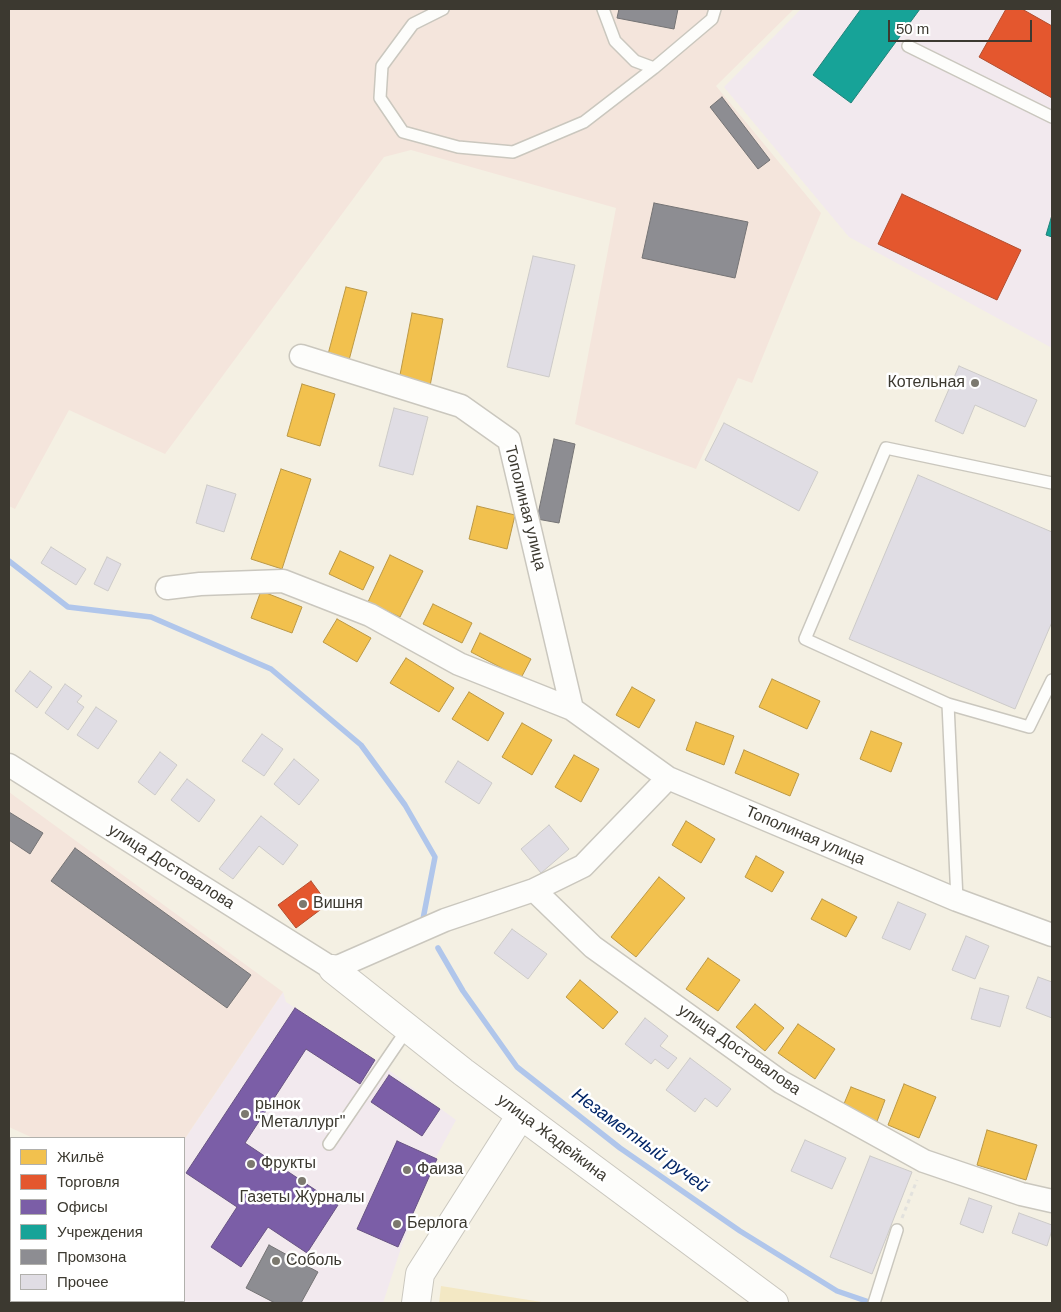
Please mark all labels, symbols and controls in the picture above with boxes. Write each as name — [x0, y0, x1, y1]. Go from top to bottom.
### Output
scale bar — [891, 10, 1035, 42]
text: 50 m — [896, 20, 929, 37]
place label: Котельная — [888, 373, 965, 393]
marker: Котельная — [969, 377, 981, 389]
street label: Тополиная улица — [500, 444, 550, 572]
street label: Тополиная улица — [742, 802, 868, 870]
street label: улица Достовалова — [104, 820, 238, 914]
place label: Вишня — [313, 894, 363, 914]
marker: Вишня — [297, 898, 309, 910]
street label: улица Достовалова — [674, 1000, 804, 1100]
water label: Незаметный ручей — [567, 1084, 713, 1198]
street label: улица Жадейкина — [493, 1090, 611, 1186]
place label: рынок "Металлург" — [255, 1095, 346, 1133]
marker: рынок "Металлург" — [239, 1108, 251, 1120]
legend — [10, 1137, 185, 1302]
text: Жильё — [57, 1148, 104, 1165]
place label: Фрукты — [261, 1154, 316, 1174]
marker: Фрукты — [245, 1158, 257, 1170]
place label: Фаиза — [417, 1160, 463, 1180]
marker: Фаиза — [401, 1164, 413, 1176]
text: Торговля — [57, 1173, 120, 1190]
marker: Газеты Журналы — [296, 1175, 308, 1187]
place label: Газеты Журналы — [239, 1188, 365, 1208]
text: Офисы — [57, 1198, 108, 1215]
place label: Берлога — [407, 1214, 468, 1234]
marker: Берлога — [391, 1218, 403, 1230]
text: Учреждения — [57, 1223, 143, 1240]
text: Промзона — [57, 1248, 126, 1265]
place label: Соболь — [286, 1251, 342, 1271]
marker: Соболь — [270, 1255, 282, 1267]
text: Прочее — [57, 1273, 109, 1290]

